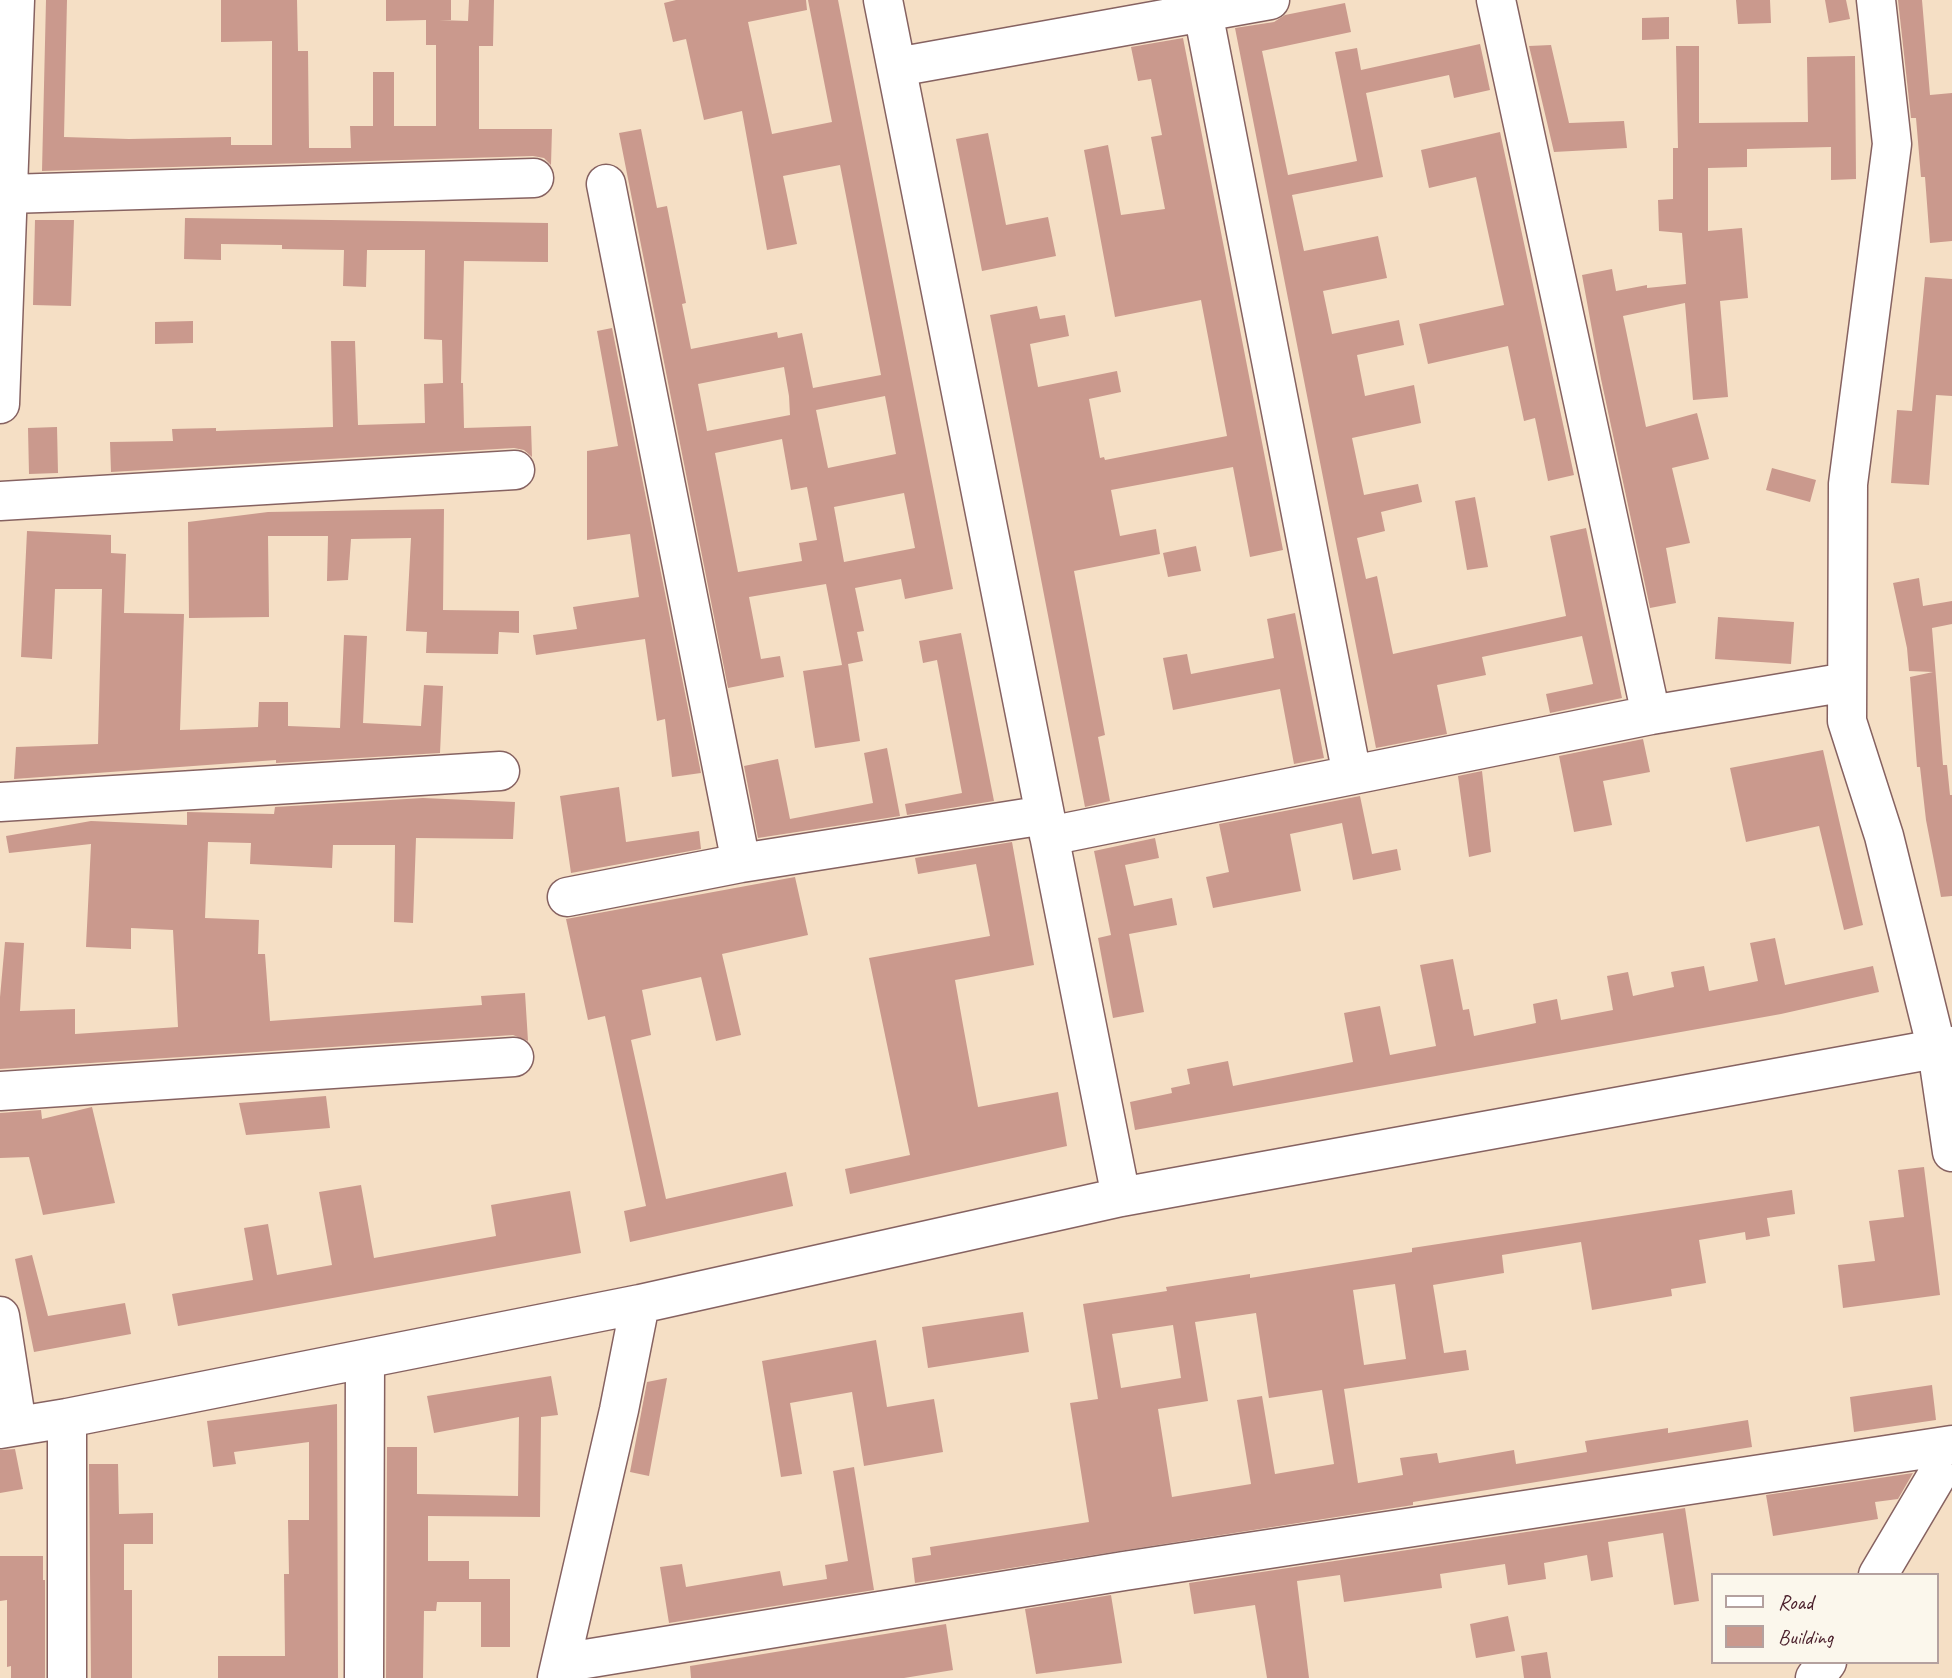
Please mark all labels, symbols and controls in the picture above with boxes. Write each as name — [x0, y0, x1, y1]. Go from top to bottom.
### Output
legend — [1710, 1573, 1938, 1664]
text: Road — [1778, 1589, 1813, 1615]
text: Building — [1778, 1624, 1833, 1650]

